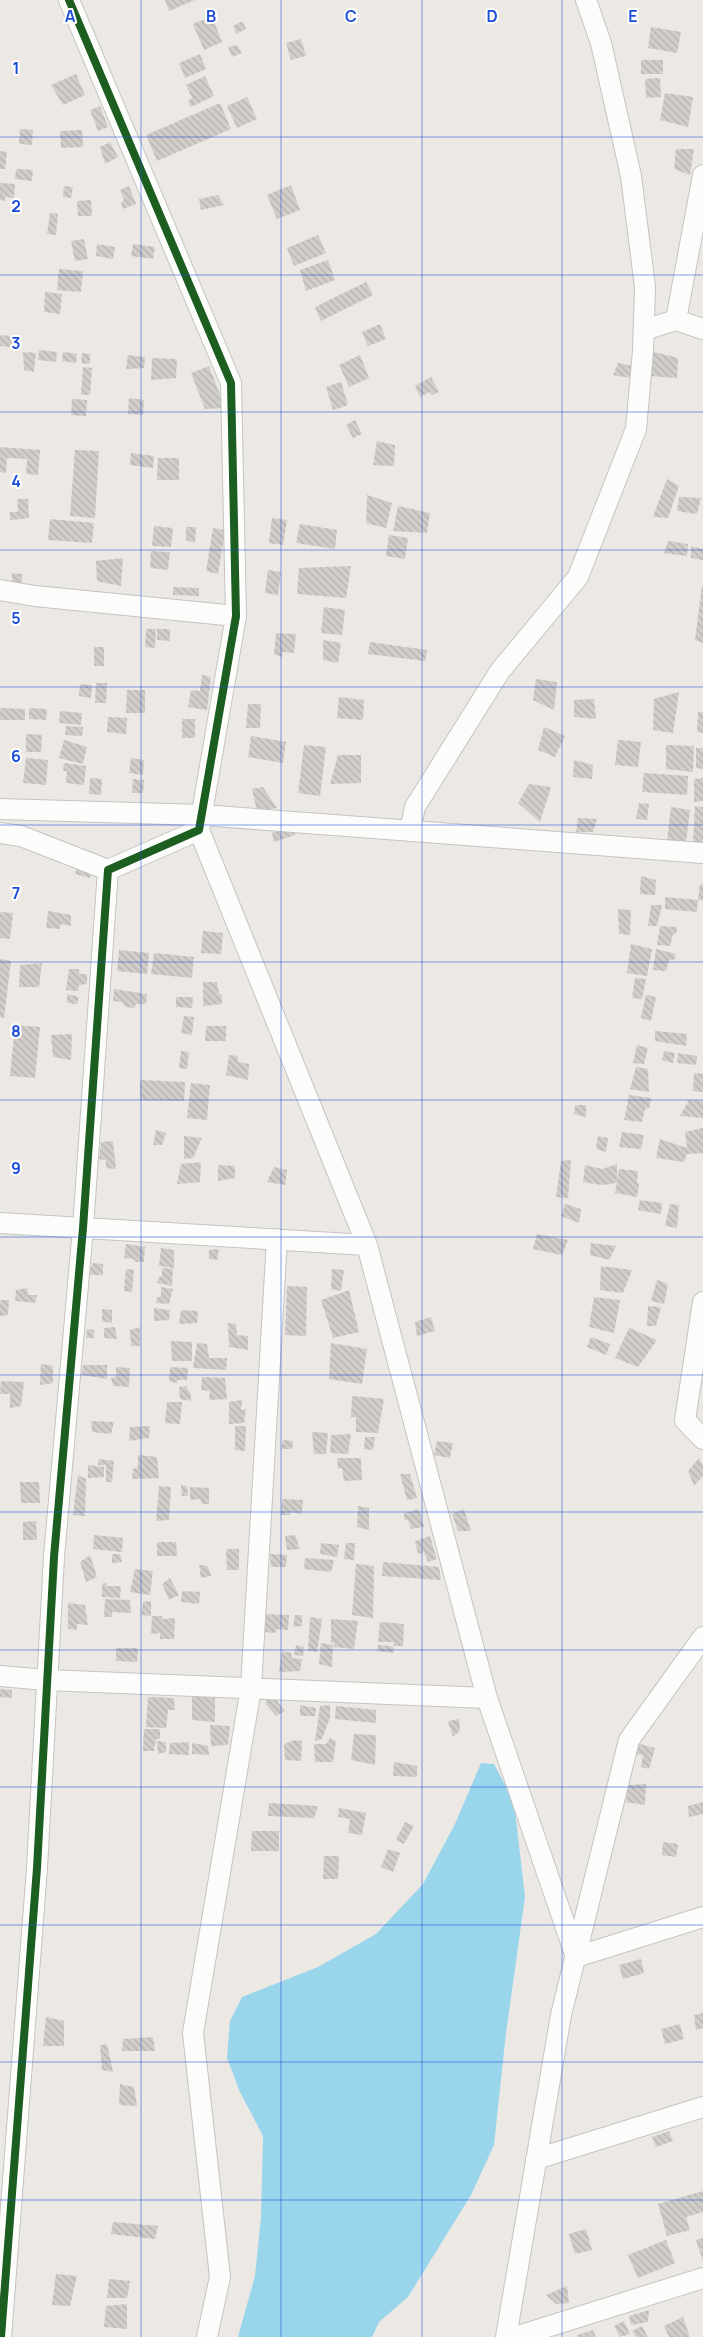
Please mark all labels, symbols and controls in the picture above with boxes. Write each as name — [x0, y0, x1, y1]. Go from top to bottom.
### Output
text: A — [65, 5, 76, 27]
text: B — [206, 5, 216, 27]
text: C — [345, 5, 357, 27]
text: D — [486, 5, 498, 27]
text: E — [628, 5, 638, 27]
text: 1 — [12, 57, 20, 79]
text: 2 — [11, 195, 21, 217]
text: 3 — [11, 332, 21, 354]
text: 4 — [11, 470, 21, 492]
text: 5 — [11, 607, 21, 629]
text: 6 — [11, 745, 21, 767]
text: 7 — [12, 882, 20, 904]
text: 8 — [11, 1020, 21, 1042]
text: 9 — [11, 1157, 21, 1179]

